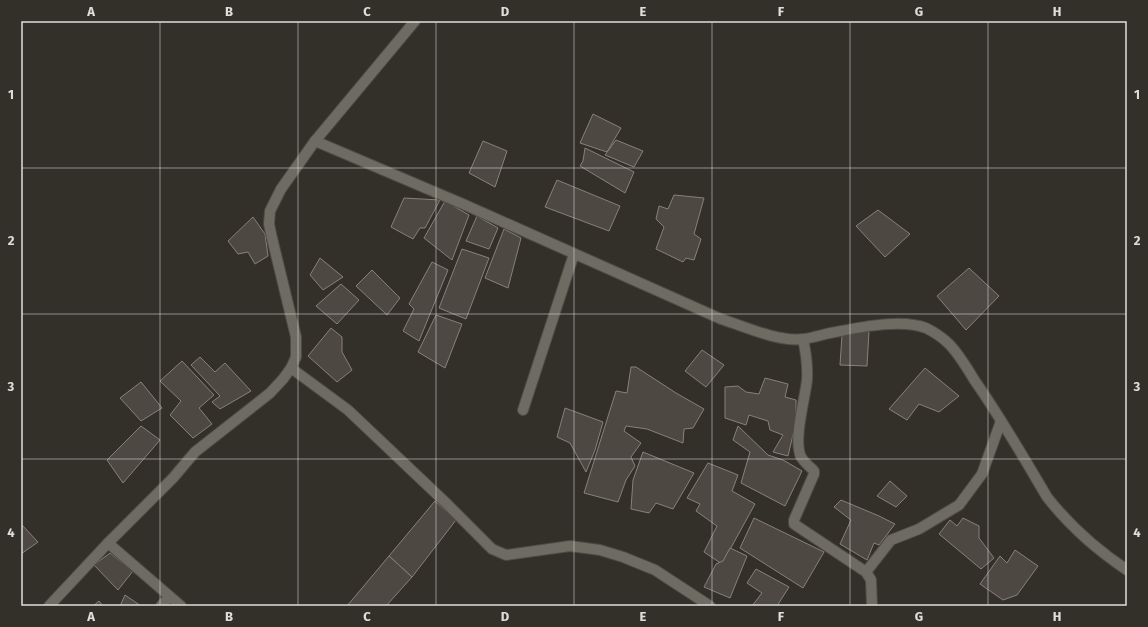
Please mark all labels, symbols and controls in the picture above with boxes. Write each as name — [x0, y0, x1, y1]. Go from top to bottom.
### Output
text: A — [86, 4, 95, 19]
text: B — [225, 4, 233, 19]
text: C — [363, 4, 371, 19]
text: D — [501, 4, 510, 19]
text: E — [640, 4, 647, 19]
text: F — [778, 4, 785, 19]
text: G — [915, 4, 923, 19]
text: H — [1053, 4, 1061, 19]
text: 1 — [8, 87, 14, 102]
text: 1 — [1134, 87, 1140, 102]
text: 2 — [8, 233, 15, 248]
text: 2 — [1134, 233, 1141, 248]
text: 3 — [7, 379, 15, 394]
text: 3 — [1133, 379, 1141, 394]
text: 4 — [7, 525, 15, 540]
text: 4 — [1133, 525, 1141, 540]
text: A — [86, 609, 95, 624]
text: B — [225, 609, 233, 624]
text: C — [363, 609, 371, 624]
text: D — [501, 609, 510, 624]
text: E — [640, 609, 647, 624]
text: F — [778, 609, 785, 624]
text: G — [915, 609, 923, 624]
text: H — [1053, 609, 1061, 624]

